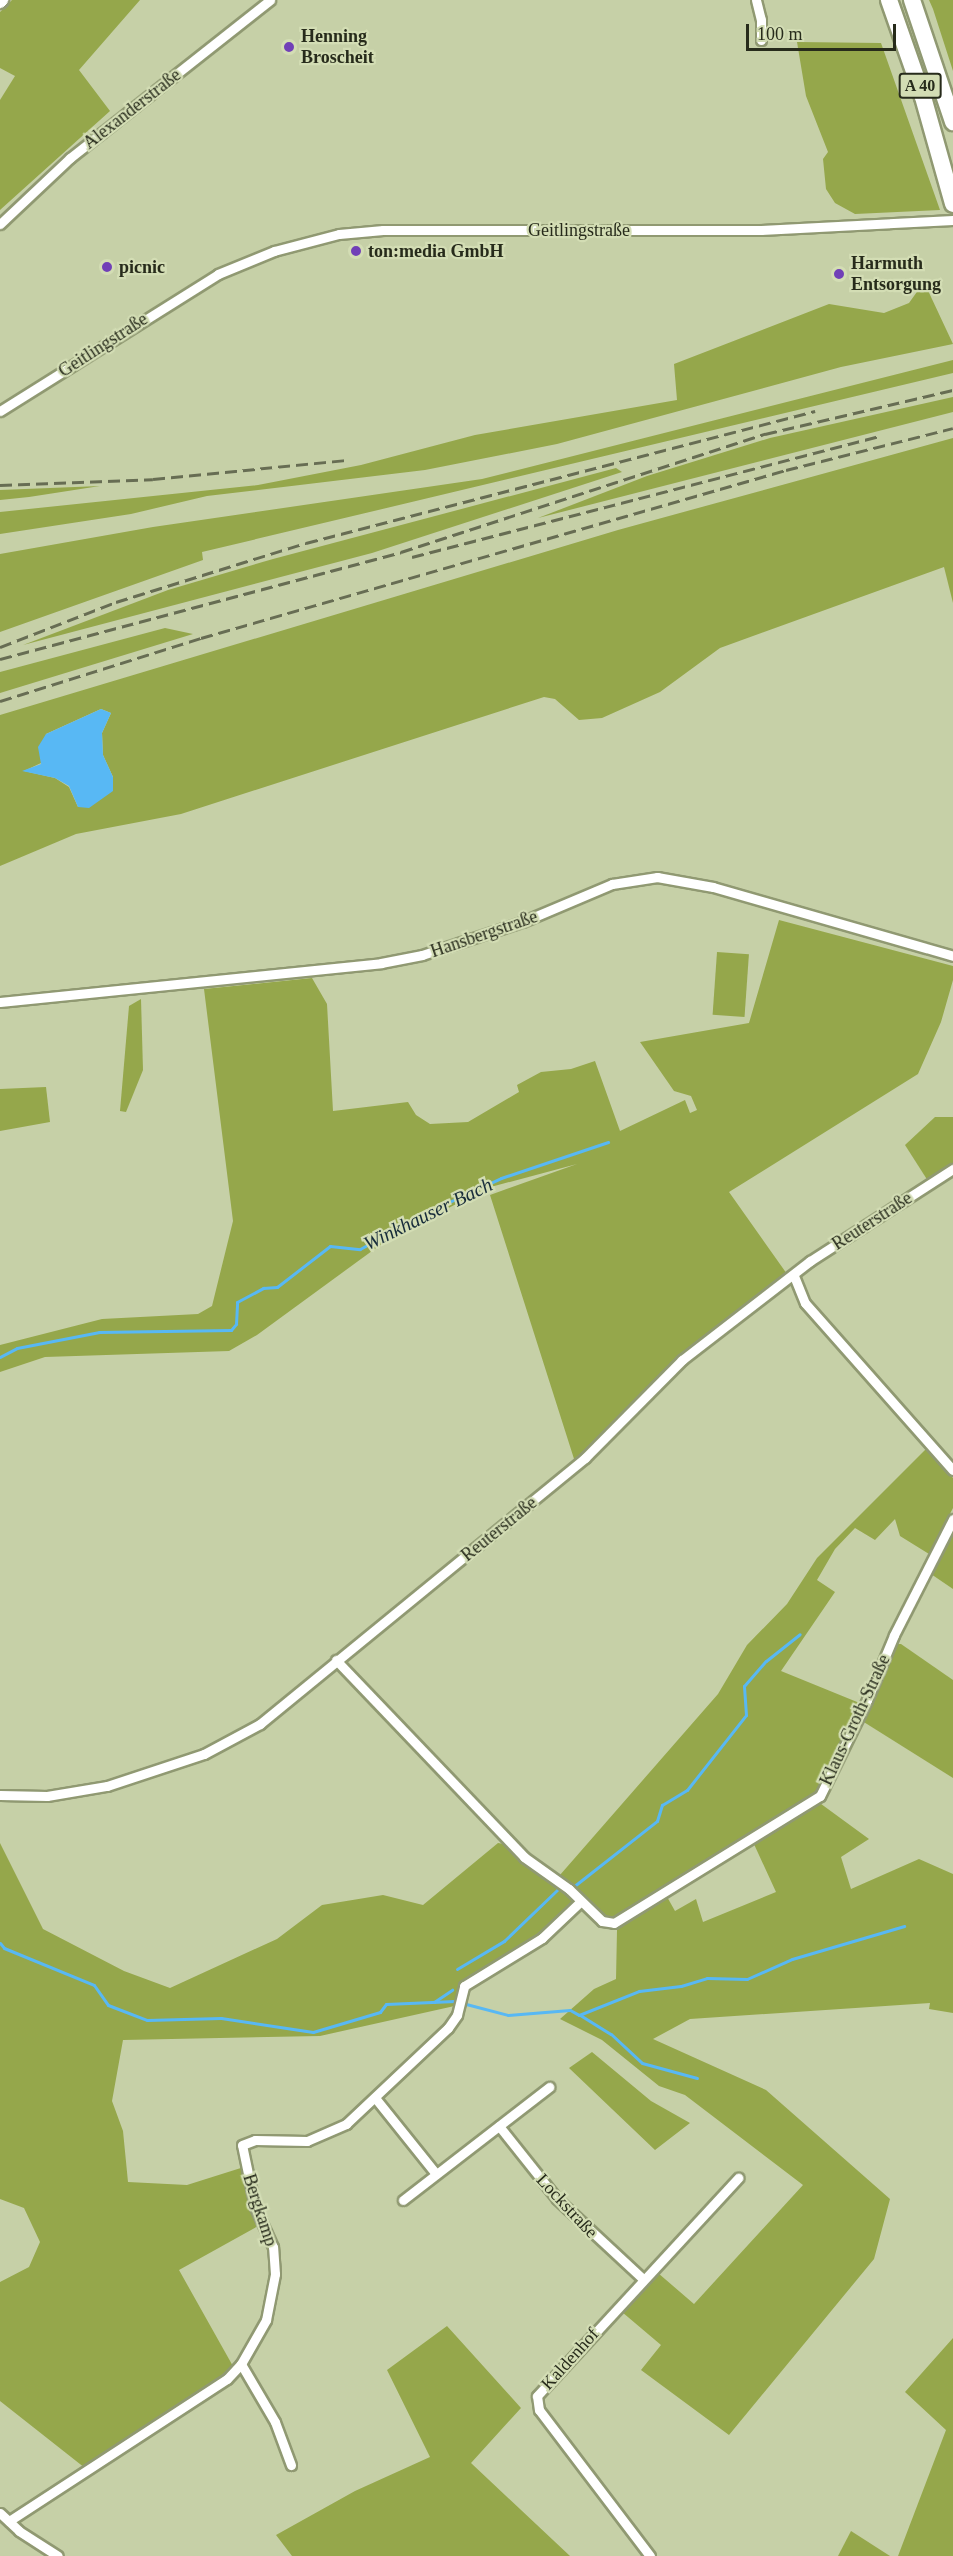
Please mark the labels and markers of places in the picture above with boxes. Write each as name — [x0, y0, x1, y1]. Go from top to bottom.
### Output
place label: Henning Broscheit — [301, 26, 374, 68]
marker: Henning Broscheit — [282, 40, 296, 54]
place label: ton:media GmbH — [368, 240, 504, 262]
marker: ton:media GmbH — [349, 244, 363, 258]
place label: Harmuth Entsorgung — [851, 253, 941, 296]
place label: picnic — [119, 256, 165, 278]
marker: picnic — [100, 260, 114, 274]
marker: Harmuth Entsorgung — [832, 267, 846, 281]

